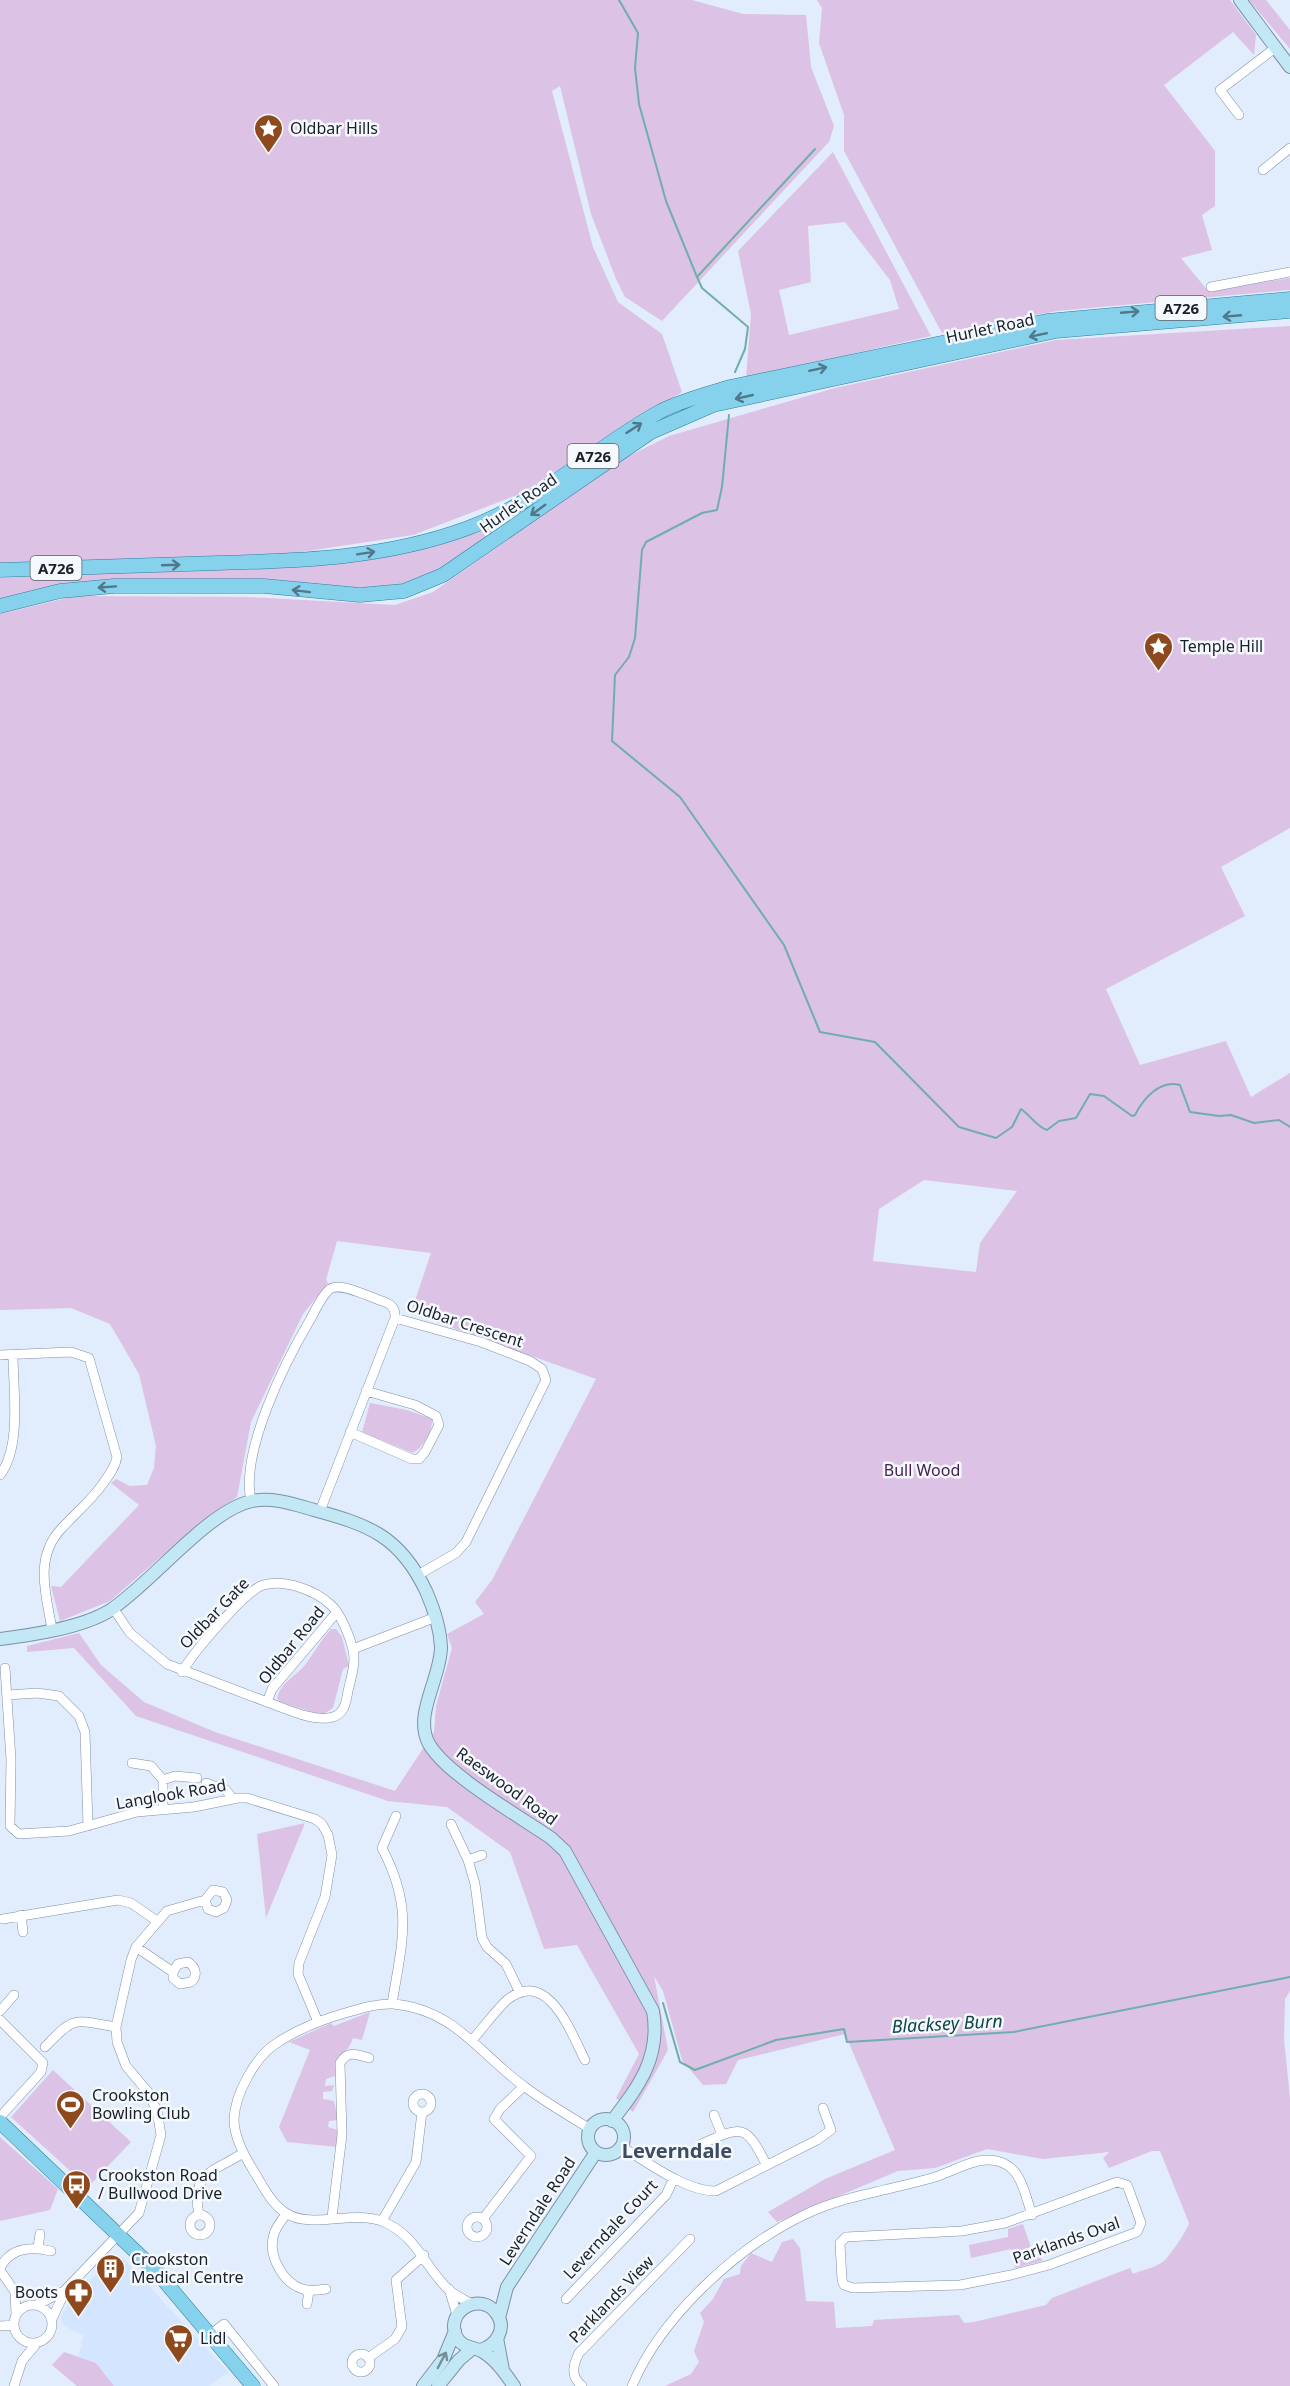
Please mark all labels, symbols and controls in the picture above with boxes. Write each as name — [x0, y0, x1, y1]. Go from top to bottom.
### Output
place icon: Oldbar Hills — [253, 112, 285, 154]
place label: Oldbar Hills — [290, 117, 378, 139]
road number: A726 — [1156, 296, 1206, 320]
one-way arrow — [1120, 306, 1140, 317]
street label: Hurlet Road — [944, 308, 1036, 348]
one-way arrow — [1222, 311, 1242, 322]
one-way arrow — [1028, 330, 1048, 341]
one-way arrow — [808, 362, 827, 374]
one-way arrow — [735, 392, 754, 404]
one-way arrow — [625, 421, 642, 433]
road number: A726 — [568, 444, 618, 468]
street label: Hurlet Road — [475, 468, 561, 538]
one-way arrow — [531, 504, 547, 516]
one-way arrow — [355, 548, 375, 559]
road number: A726 — [31, 556, 82, 580]
one-way arrow — [161, 559, 181, 570]
one-way arrow — [97, 582, 117, 593]
one-way arrow — [292, 585, 312, 596]
place icon: Temple Hill — [1143, 630, 1175, 672]
place label: Temple Hill — [1180, 635, 1263, 657]
street label: Oldbar Crescent — [404, 1294, 526, 1352]
park label: Bull Wood — [884, 1459, 960, 1481]
street label: Oldbar Gate — [174, 1572, 254, 1654]
street label: Oldbar Road — [253, 1601, 329, 1689]
street label: Raeswood Road — [452, 1742, 562, 1830]
street label: Langlook Road — [114, 1773, 228, 1815]
water label: Blacksey Burn — [891, 2008, 1003, 2038]
place label: Crookston Bowling Club — [92, 2084, 190, 2124]
sports icon: Crookston Bowling Club — [55, 2088, 87, 2130]
district label: Leverndale — [622, 2137, 732, 2164]
street label: Leverndale Road — [494, 2152, 580, 2270]
place label: Crookston Road / Bullwood Drive — [98, 2164, 222, 2204]
bus stop icon: Crookston Road / Bullwood Drive — [61, 2168, 93, 2210]
street label: Leverndale Court — [558, 2174, 662, 2284]
street label: Parklands Oval — [1009, 2211, 1123, 2269]
place label: Crookston Medical Centre — [131, 2248, 244, 2288]
street label: Parklands View — [564, 2250, 659, 2347]
building icon: Crookston Medical Centre — [94, 2252, 126, 2294]
pharmacy icon: Boots — [63, 2276, 95, 2318]
place label: Boots — [15, 2281, 58, 2303]
supermarket icon: Lidl — [163, 2322, 195, 2364]
place label: Lidl — [200, 2327, 226, 2349]
one-way arrow — [437, 2352, 448, 2370]

